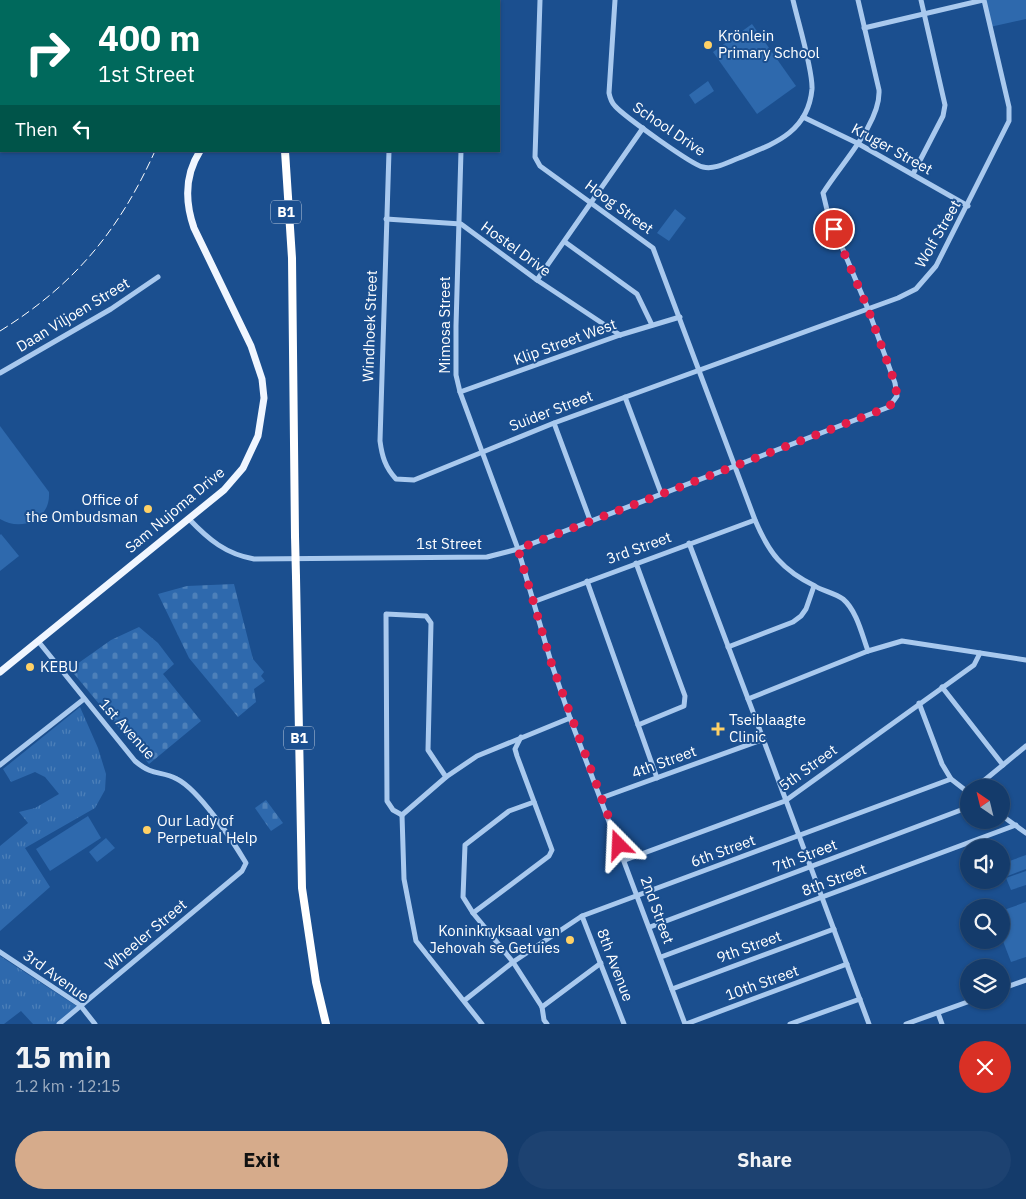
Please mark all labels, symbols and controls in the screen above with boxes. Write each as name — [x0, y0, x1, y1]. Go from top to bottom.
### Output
text: 400 m — [98, 15, 201, 61]
icon: right — [15, 20, 80, 85]
place label: Krönlein Primary School — [718, 26, 820, 62]
marker: Krönlein Primary School — [702, 39, 714, 51]
text: 1st Street — [98, 59, 195, 88]
street label: School Drive — [629, 97, 709, 160]
icon: left — [68, 115, 96, 143]
text: Then — [15, 117, 58, 141]
street label: Kruger Street — [848, 119, 936, 179]
street label: Hoog Street — [581, 175, 657, 238]
street label: Wolf Street — [911, 196, 965, 271]
road number: B1 — [271, 200, 301, 223]
pin — [813, 208, 855, 250]
icon: arrive — [820, 215, 848, 243]
street label: Hostel Drive — [478, 217, 555, 280]
street label: Windhoek Street — [358, 270, 381, 382]
street label: Daan Viljoen Street — [13, 273, 133, 356]
street label: Mimosa Street — [435, 276, 454, 374]
street label: Klip Street West — [511, 314, 619, 369]
street label: Suider Street — [506, 386, 595, 435]
street label: Sam Nujoma Drive — [121, 462, 228, 557]
place label: Office of the Ombudsman — [26, 490, 138, 526]
marker: Office of the Ombudsman — [142, 503, 154, 515]
street label: 3rd Street — [604, 527, 674, 568]
street label: 1st Street — [416, 534, 482, 553]
place label: KEBU — [40, 657, 78, 676]
marker: KEBU — [24, 661, 36, 673]
street label: 1st Avenue — [95, 694, 160, 763]
place label: Tseiblaagte Clinic — [729, 710, 806, 746]
marker: Tseiblaagte Clinic — [711, 722, 725, 736]
road number: B1 — [284, 726, 314, 750]
street label: 5th Street — [775, 740, 841, 795]
street label: 4th Street — [629, 741, 699, 782]
north arrow — [960, 779, 1010, 829]
map controls — [960, 779, 1010, 1009]
place label: Our Lady of Perpetual Help — [157, 811, 258, 847]
position arrow — [592, 818, 644, 870]
marker: Our Lady of Perpetual Help — [141, 824, 153, 836]
street label: 6th Street — [688, 830, 758, 871]
street label: 7th Street — [770, 835, 840, 876]
button: sound — [960, 839, 1010, 889]
street label: 8th Street — [799, 859, 869, 900]
street label: 2nd Street — [636, 873, 679, 946]
street label: Wheeler Street — [101, 895, 190, 974]
button: search — [960, 899, 1010, 949]
place label: Koninkryksaal van Jehovah se Getuies — [429, 921, 560, 957]
street label: 8th Avenue — [593, 926, 638, 1004]
street label: 9th Street — [714, 926, 784, 967]
marker: Koninkryksaal van Jehovah se Getuies — [564, 934, 576, 946]
street label: 3rd Avenue — [20, 945, 93, 1006]
button: layers — [960, 959, 1010, 1009]
street label: 10th Street — [723, 961, 801, 1005]
text: 15 min — [15, 1037, 111, 1076]
button: close — [959, 1041, 1011, 1093]
text: 1.2 km · 12:15 — [15, 1076, 121, 1096]
button: Exit — [15, 1131, 508, 1189]
button: Share — [518, 1131, 1011, 1189]

